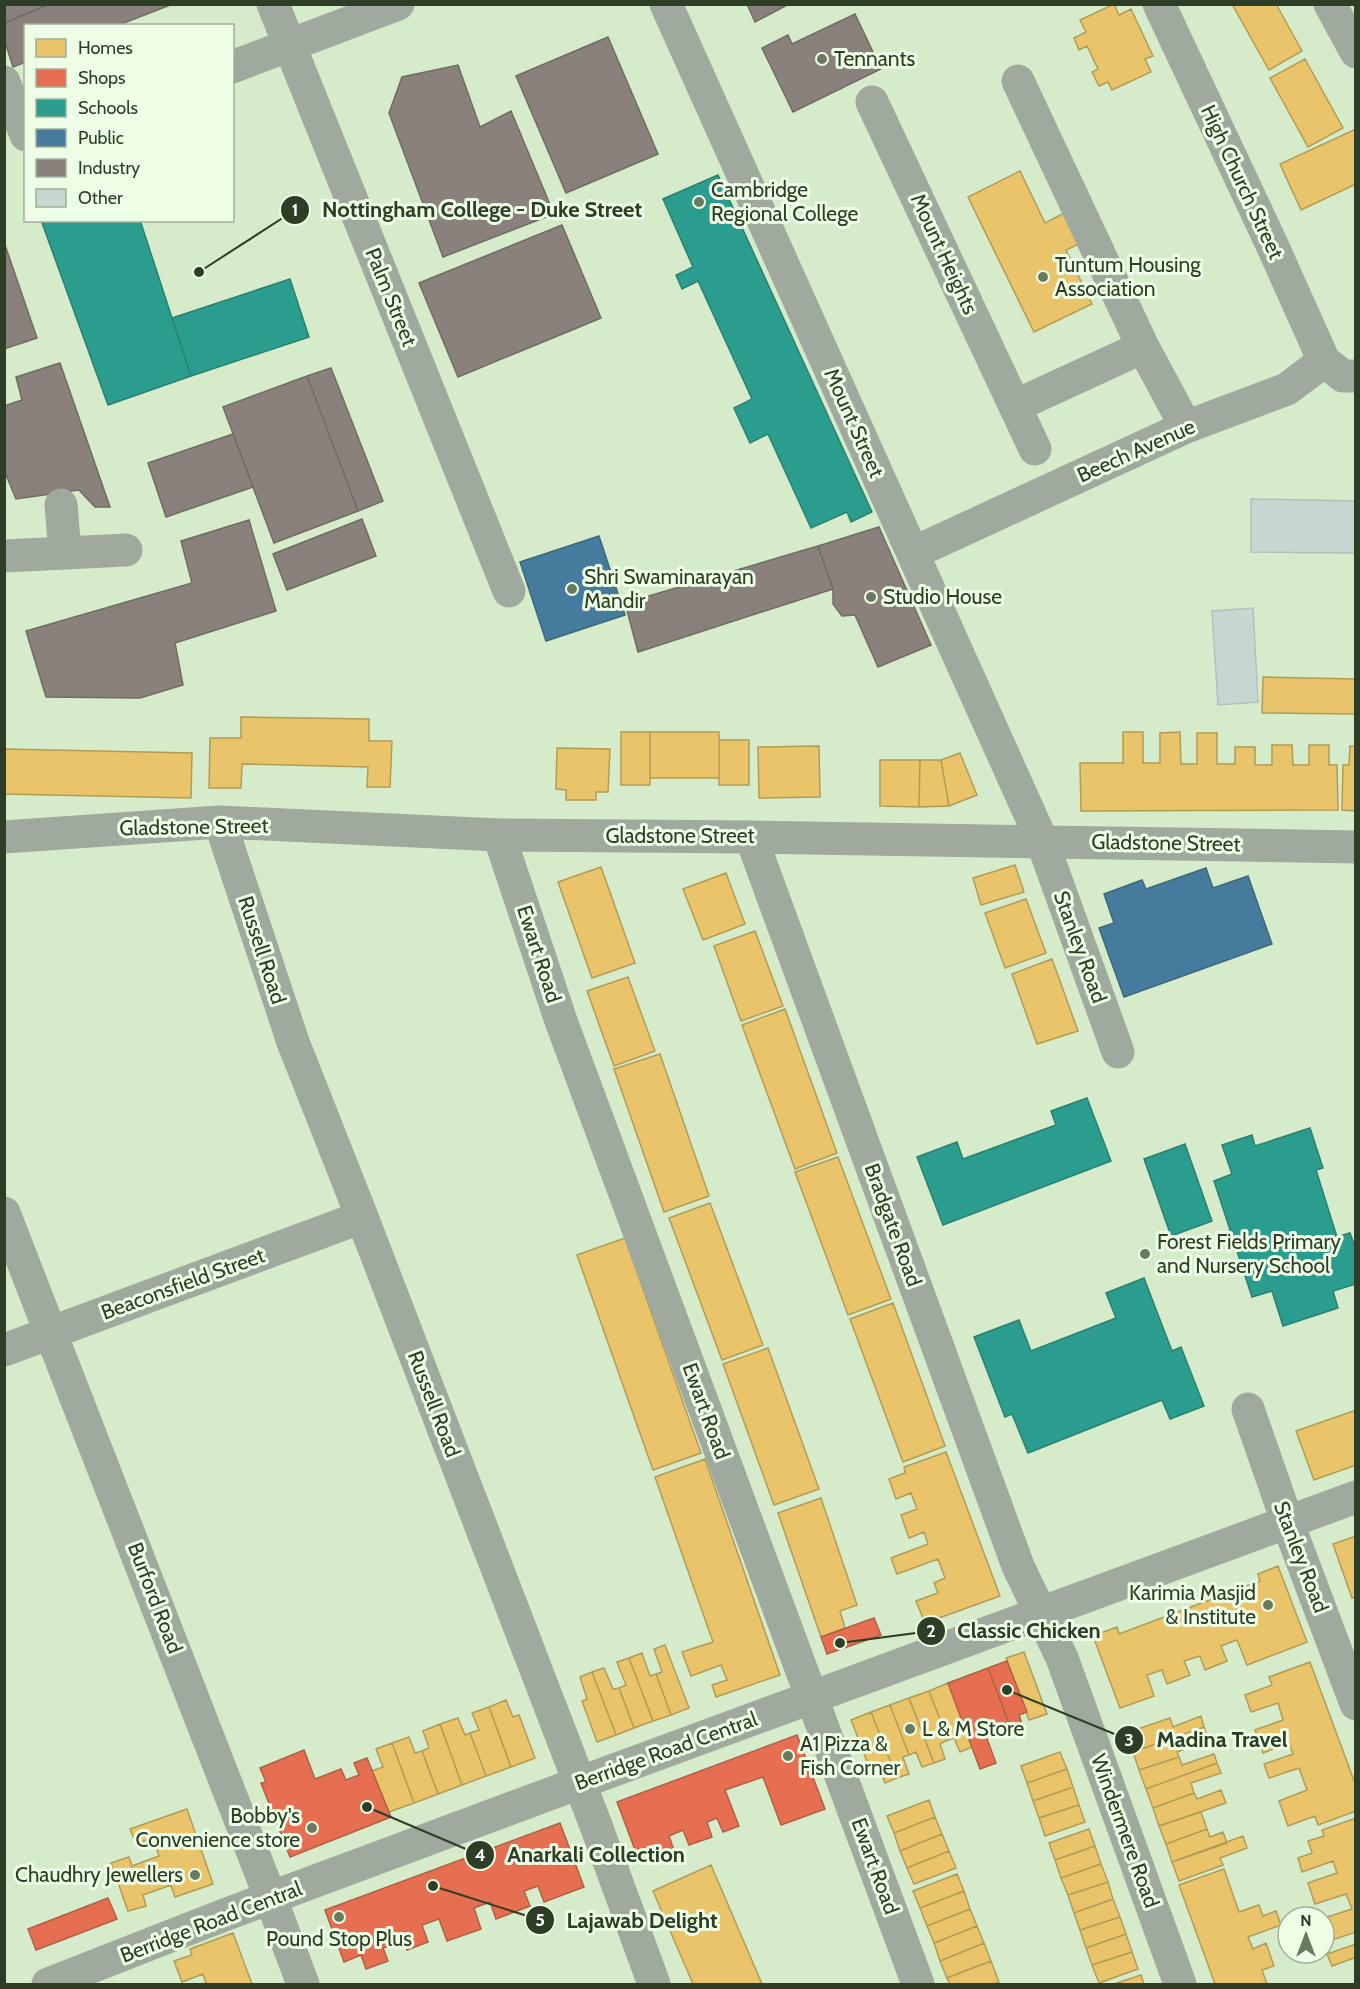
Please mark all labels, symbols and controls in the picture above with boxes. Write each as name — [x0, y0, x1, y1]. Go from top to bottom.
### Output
legend — [24, 24, 234, 222]
text: Homes — [78, 37, 133, 59]
place label: Tennants — [834, 46, 915, 71]
marker: Tennants — [815, 52, 829, 66]
text: Shops — [78, 67, 126, 89]
text: Schools — [78, 97, 138, 119]
street label: High Church Street — [1196, 101, 1289, 263]
text: Public — [78, 127, 124, 149]
text: Industry — [78, 157, 140, 179]
place label: Cambridge Regional College — [711, 177, 859, 226]
text: Other — [78, 187, 123, 209]
callout: Nottingham College - Duke Street — [280, 190, 654, 230]
street label: Mount Heights — [906, 190, 983, 318]
marker: Cambridge Regional College — [692, 195, 706, 209]
text: Nottingham College - Duke Street — [322, 196, 642, 223]
text: 1 — [292, 199, 298, 221]
street label: Palm Street — [360, 244, 423, 350]
place label: Tuntum Housing Association — [1055, 252, 1201, 301]
marker: Tuntum Housing Association — [1036, 270, 1050, 284]
street label: Mount Street — [819, 364, 890, 481]
street label: Beech Avenue — [1073, 413, 1199, 488]
place label: Shri Swaminarayan Mandir — [584, 564, 754, 613]
marker: Shri Swaminarayan Mandir — [565, 582, 579, 596]
place label: Studio House — [883, 584, 1002, 609]
marker: Studio House — [864, 590, 878, 604]
street label: Gladstone Street — [119, 813, 269, 840]
street label: Gladstone Street — [605, 823, 755, 848]
street label: Gladstone Street — [1091, 829, 1241, 856]
street label: Stanley Road — [1049, 887, 1112, 1006]
street label: Russell Road — [233, 893, 292, 1007]
street label: Ewart Road — [512, 902, 567, 1006]
street label: Bradgate Road — [860, 1160, 927, 1290]
place label: Forest Fields Primary and Nursery School — [1157, 1229, 1341, 1278]
street label: Beaconsfield Street — [98, 1242, 268, 1325]
marker: Forest Fields Primary and Nursery School — [1138, 1247, 1152, 1261]
street label: Russell Road — [403, 1347, 466, 1460]
street label: Ewart Road — [678, 1359, 735, 1462]
street label: Stanley Road — [1269, 1498, 1334, 1616]
street label: Burford Road — [123, 1539, 188, 1657]
place label: Karimia Masjid & Institute — [1129, 1580, 1256, 1629]
marker: Karimia Masjid & Institute — [1261, 1598, 1275, 1612]
callout: Classic Chicken — [916, 1611, 1113, 1651]
text: Classic Chicken — [957, 1617, 1101, 1644]
text: 2 — [926, 1620, 936, 1642]
street label: Berridge Road Central — [571, 1706, 761, 1795]
place label: L & M Store — [922, 1716, 1024, 1741]
callout: Madina Travel — [1114, 1720, 1299, 1760]
marker: L & M Store — [903, 1722, 917, 1736]
text: Madina Travel — [1157, 1726, 1288, 1753]
text: 3 — [1124, 1729, 1134, 1751]
place label: A1 Pizza & Fish Corner — [800, 1731, 900, 1780]
marker: A1 Pizza & Fish Corner — [781, 1749, 795, 1763]
street label: Windermere Road — [1086, 1751, 1165, 1911]
place label: Bobby's Convenience store — [136, 1803, 300, 1852]
street label: Ewart Road — [847, 1814, 904, 1917]
marker: Bobby's Convenience store — [305, 1821, 319, 1835]
callout: Anarkali Collection — [465, 1835, 697, 1875]
text: Anarkali Collection — [507, 1841, 685, 1868]
text: 4 — [474, 1844, 486, 1866]
place label: Chaudhry Jewellers — [15, 1862, 183, 1887]
marker: Chaudhry Jewellers — [188, 1868, 202, 1882]
street label: Berridge Road Central — [117, 1875, 305, 1968]
callout: Lajawab Delight — [525, 1900, 730, 1940]
north arrow — [1276, 1905, 1336, 1965]
text: Lajawab Delight — [567, 1907, 718, 1934]
text: 5 — [535, 1909, 545, 1931]
marker: Pound Stop Plus — [332, 1910, 346, 1924]
text: N — [1300, 1911, 1312, 1930]
place label: Pound Stop Plus — [266, 1926, 412, 1951]

